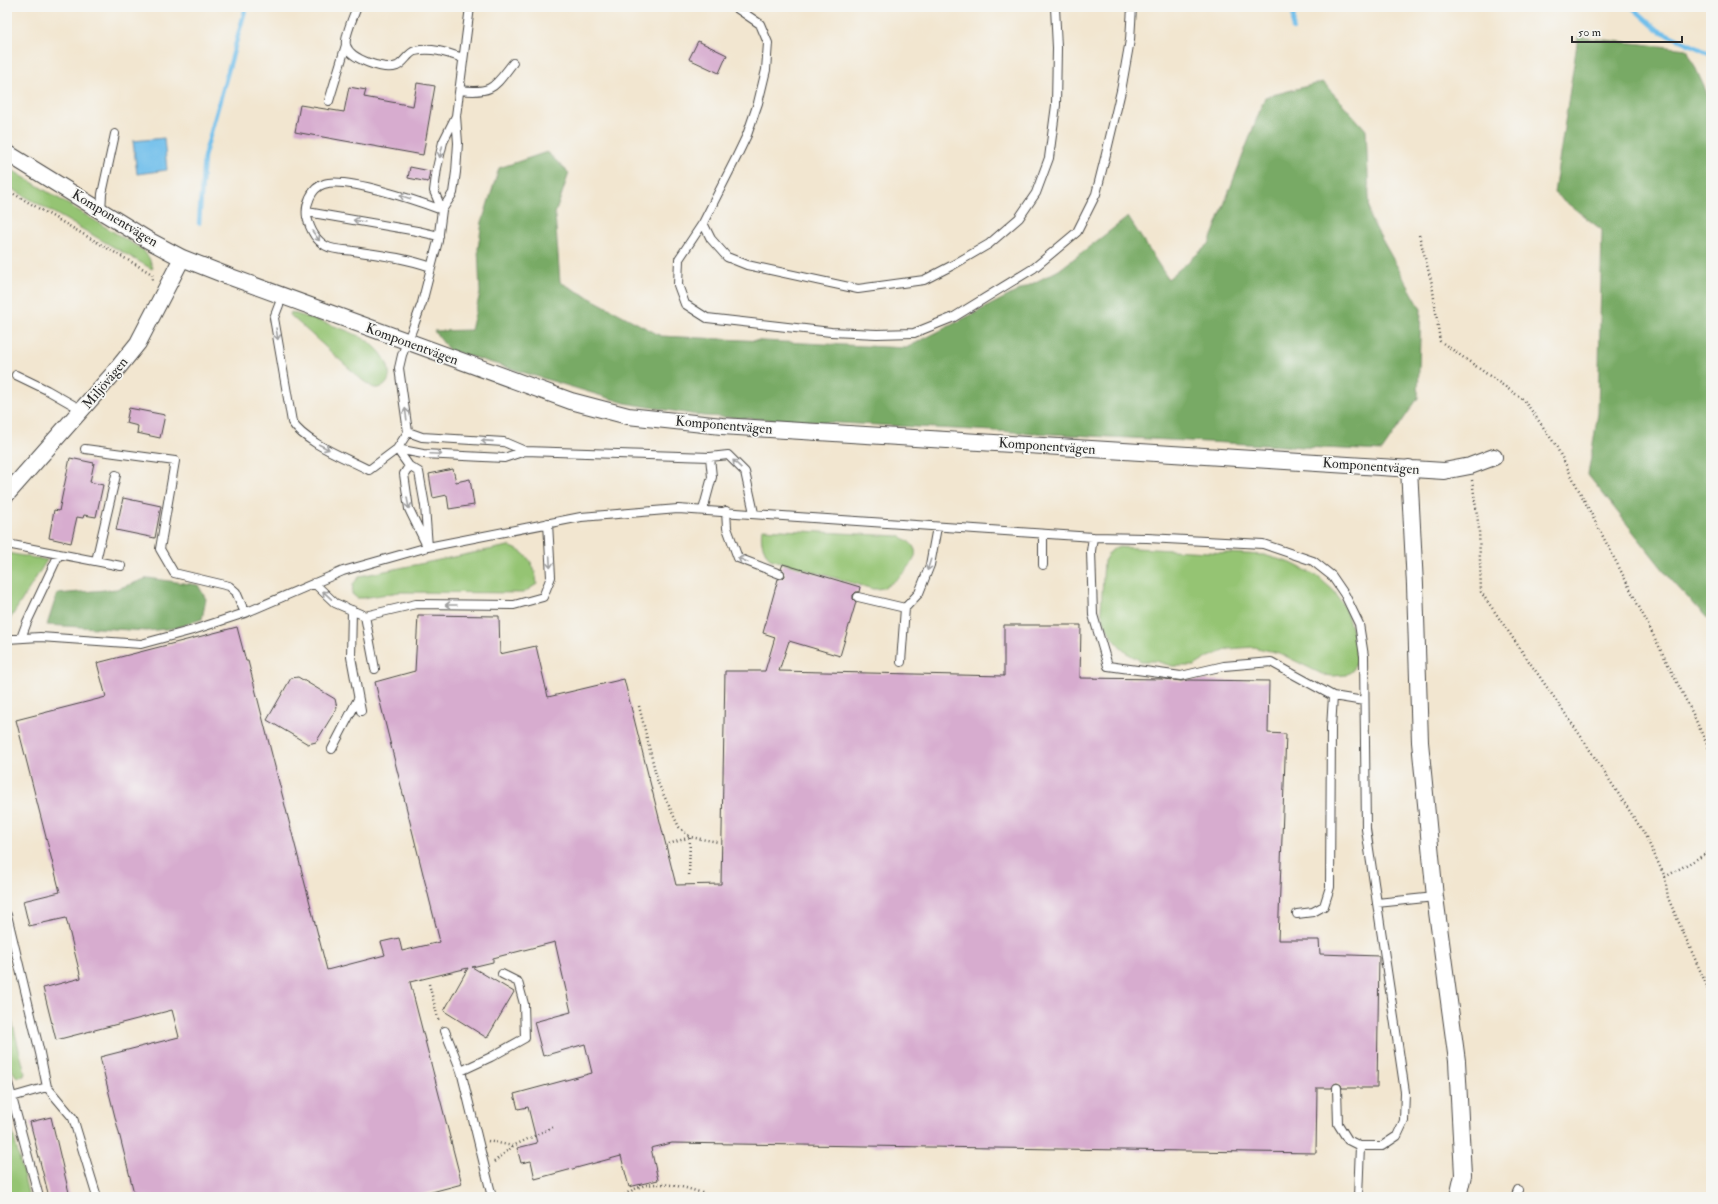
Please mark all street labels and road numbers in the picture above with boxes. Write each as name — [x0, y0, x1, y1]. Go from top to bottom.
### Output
street label: Komponentvägen — [68, 186, 161, 251]
street label: Komponentvägen — [363, 319, 461, 370]
street label: Miljövägen — [78, 354, 132, 412]
street label: Komponentvägen — [675, 412, 773, 439]
street label: Komponentvägen — [998, 434, 1096, 459]
street label: Komponentvägen — [1322, 454, 1420, 479]

